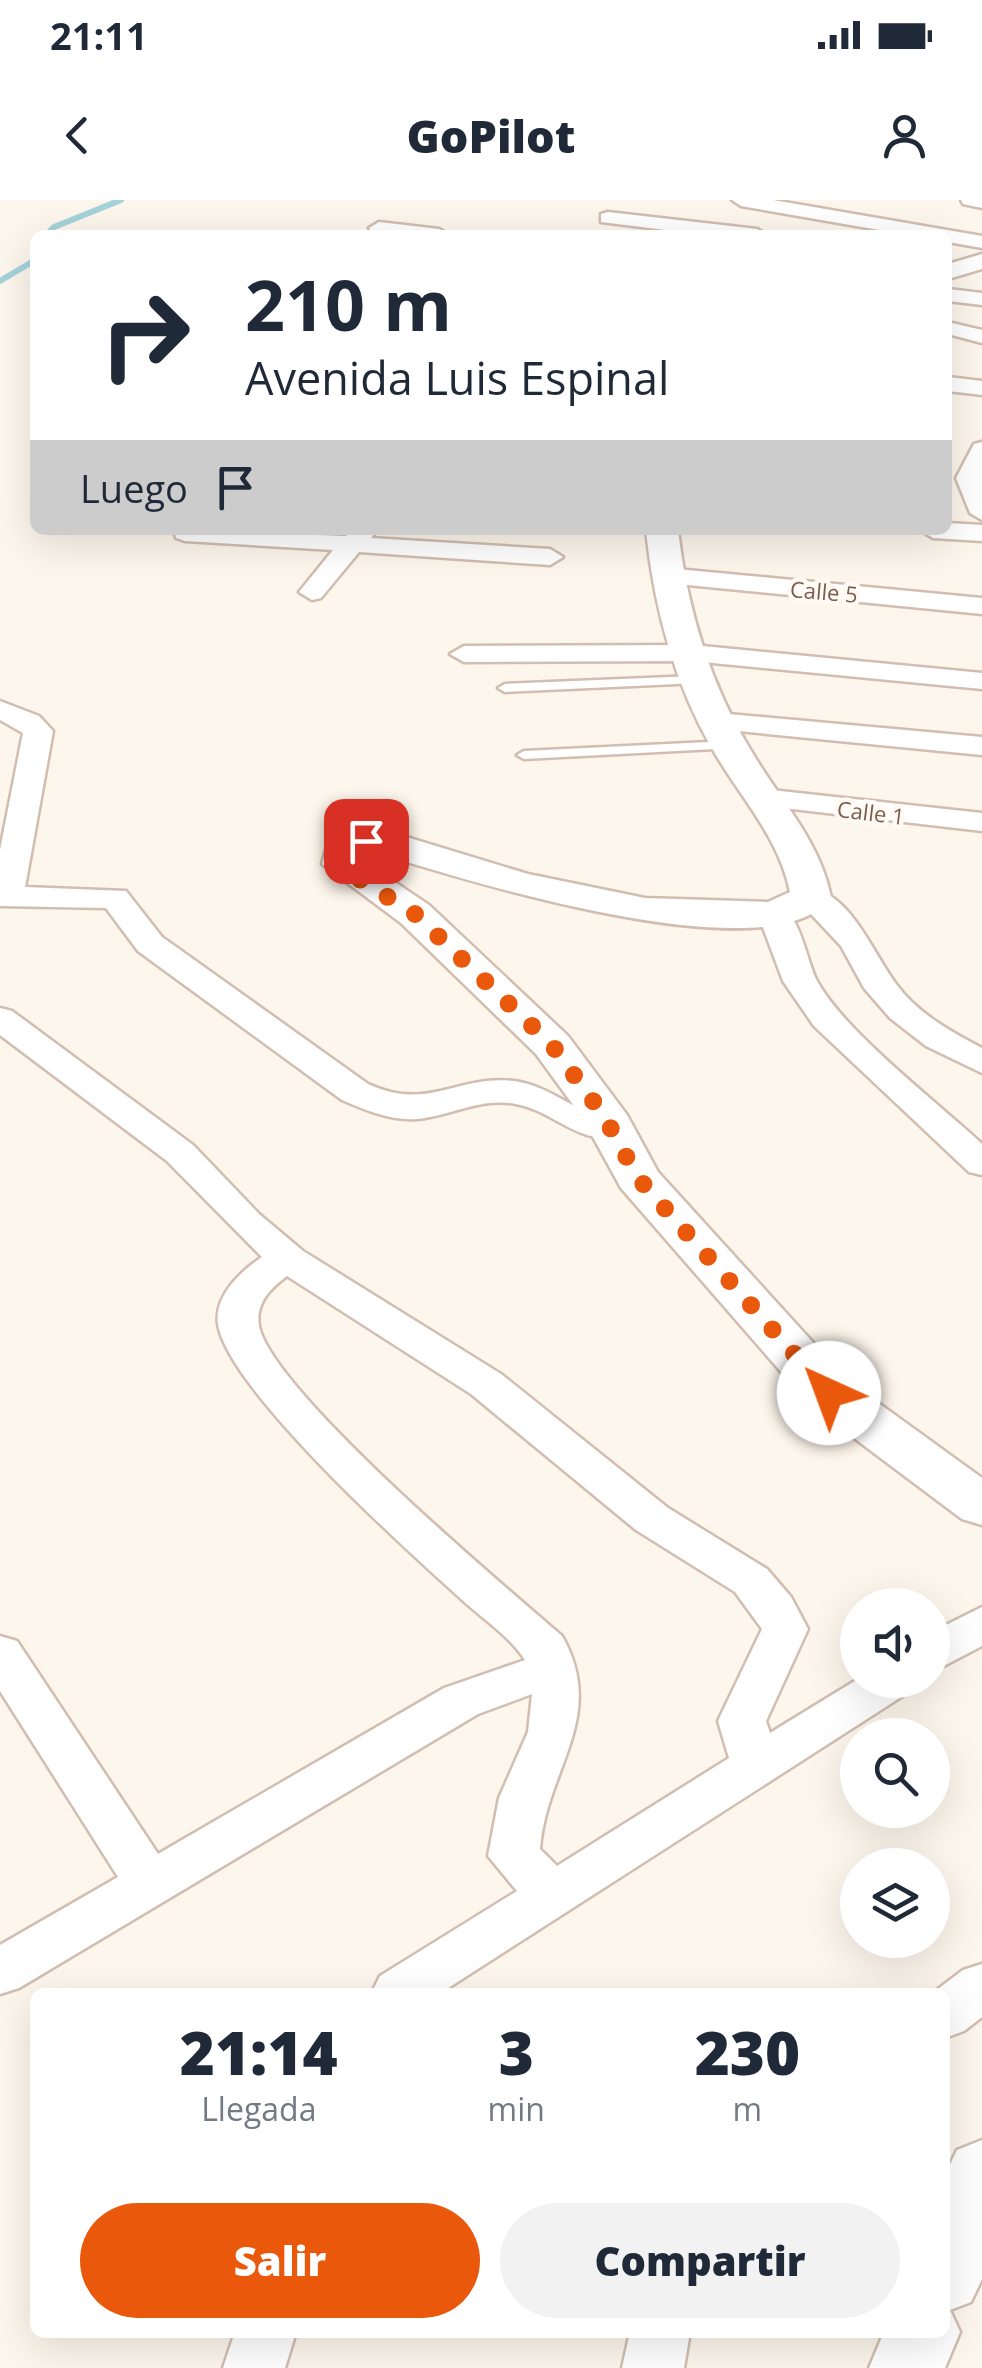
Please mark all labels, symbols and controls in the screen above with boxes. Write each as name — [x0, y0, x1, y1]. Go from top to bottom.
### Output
text: 21:11 — [50, 9, 148, 61]
text: GoPilot — [407, 105, 575, 166]
icon: back — [50, 108, 105, 163]
icon: person — [877, 108, 932, 163]
text: 210 m — [245, 256, 452, 352]
icon: right — [80, 270, 210, 400]
text: Avenida Luis Espinal — [245, 347, 669, 408]
icon: arrive — [208, 460, 263, 515]
text: Luego — [80, 462, 188, 514]
street label: Calle 5 — [789, 573, 859, 609]
street label: Calle 1 — [836, 793, 906, 831]
pin — [324, 799, 409, 884]
icon: arrive — [339, 814, 394, 869]
position arrow — [777, 1341, 881, 1445]
map controls — [840, 1588, 950, 1958]
button: sound — [840, 1588, 950, 1698]
button: search — [840, 1718, 950, 1828]
button: layers — [840, 1848, 950, 1958]
text: 21:14 — [180, 2011, 338, 2093]
text: 3 — [499, 2011, 534, 2093]
text: 230 — [695, 2011, 800, 2093]
text: Llegada — [201, 2087, 316, 2130]
text: min — [488, 2087, 545, 2130]
text: m — [733, 2087, 762, 2130]
button: Salir — [80, 2203, 480, 2318]
button: Compartir — [500, 2203, 900, 2318]

